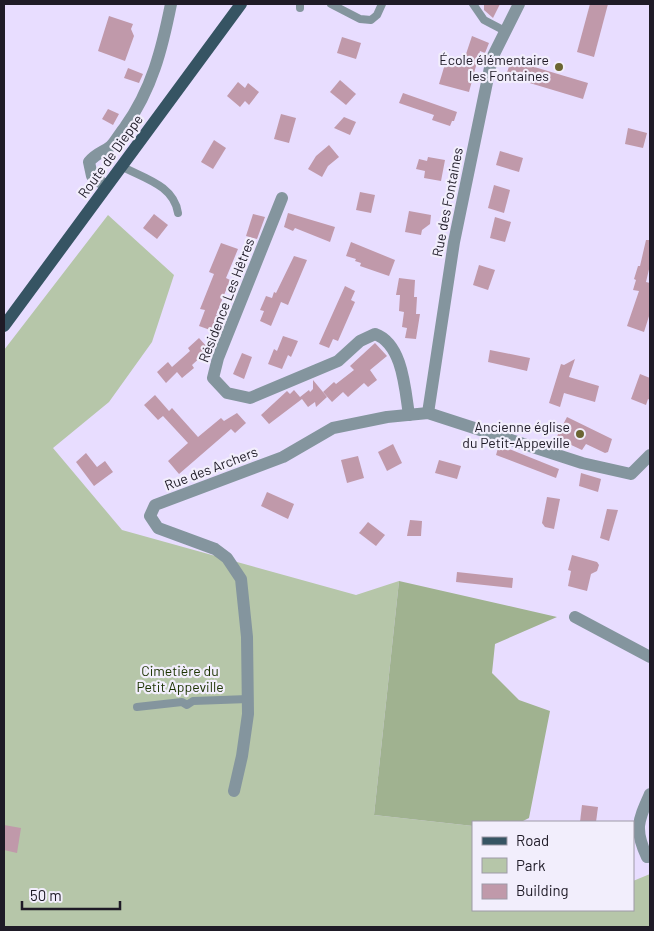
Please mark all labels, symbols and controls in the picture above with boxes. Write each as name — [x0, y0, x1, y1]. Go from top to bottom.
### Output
place label: École élémentaire les Fontaines — [439, 51, 549, 84]
marker: École élémentaire les Fontaines — [553, 61, 565, 73]
street label: Route de Dieppe — [74, 111, 146, 201]
street label: Rue des Fontaines — [428, 146, 466, 258]
street label: Résidence Les Hêtres — [194, 235, 258, 365]
place label: Ancienne église du Petit-Appeville — [462, 418, 570, 451]
marker: Ancienne église du Petit-Appeville — [574, 428, 586, 440]
street label: Rue des Archers — [162, 442, 260, 494]
park label: Cimetière du Petit Appeville — [136, 662, 224, 695]
legend — [472, 821, 634, 911]
text: Road — [516, 831, 549, 849]
text: Park — [516, 856, 546, 874]
scale bar — [22, 878, 120, 910]
text: Building — [516, 881, 569, 899]
text: 50 m — [30, 886, 62, 904]

